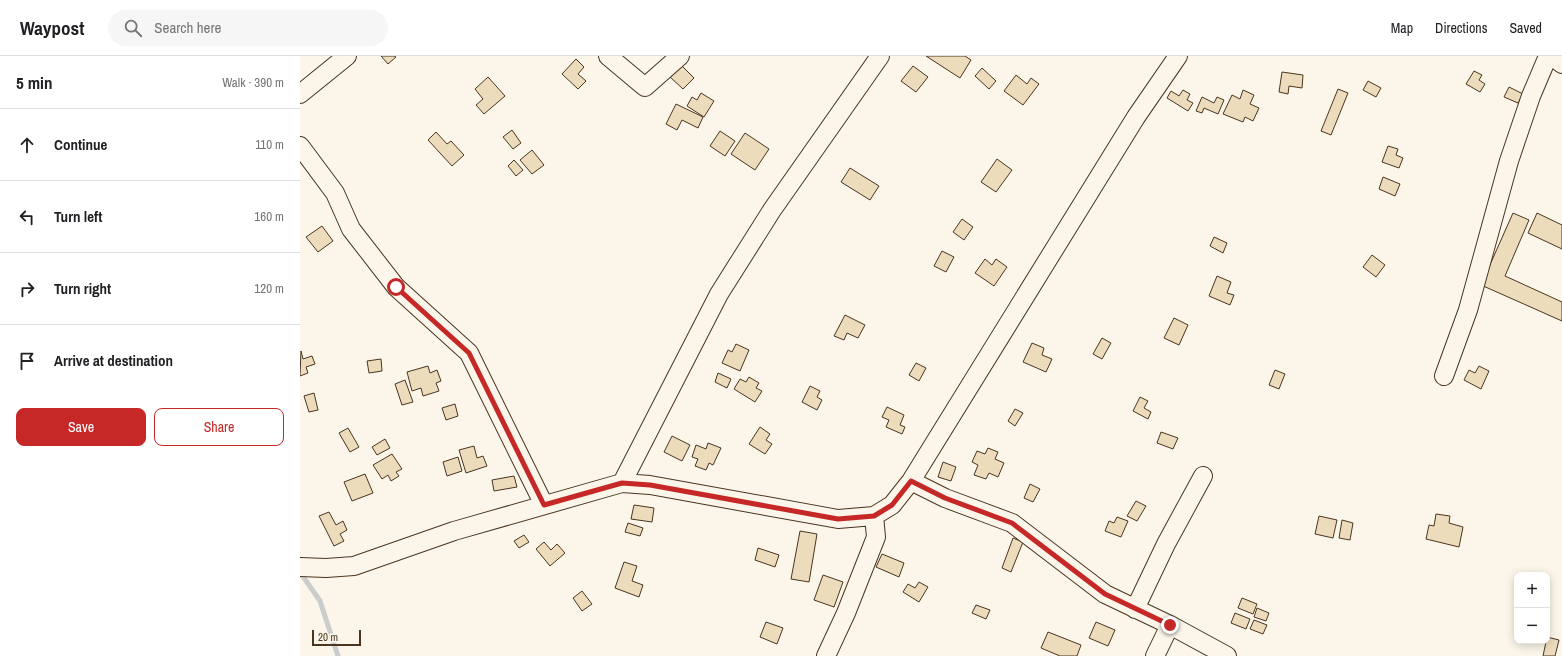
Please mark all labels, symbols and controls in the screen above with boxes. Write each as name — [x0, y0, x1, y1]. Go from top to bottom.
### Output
search box — [108, 10, 388, 46]
text: Waypost — [20, 15, 84, 41]
icon: search — [122, 17, 144, 39]
text: Search here — [154, 17, 221, 38]
text: Map — [1391, 19, 1413, 37]
text: Directions — [1435, 19, 1487, 37]
text: Saved — [1509, 19, 1542, 37]
text: 5 min — [16, 71, 52, 94]
text: Walk · 390 m — [222, 74, 284, 91]
icon: ahead — [16, 134, 38, 156]
text: Continue — [54, 134, 107, 155]
text: 110 m — [255, 136, 284, 153]
icon: left — [16, 206, 38, 228]
text: Turn left — [54, 206, 102, 227]
text: 160 m — [254, 208, 284, 225]
icon: right — [16, 278, 38, 300]
text: Turn right — [54, 278, 111, 299]
route start — [387, 278, 405, 296]
text: 120 m — [254, 280, 284, 297]
icon: arrive — [16, 350, 38, 372]
text: Arrive at destination — [54, 350, 173, 371]
button: Save — [16, 408, 146, 446]
button: Share — [154, 408, 284, 446]
map controls — [1514, 572, 1550, 644]
button: + — [1514, 572, 1550, 608]
button: − — [1514, 608, 1550, 644]
route end — [1161, 616, 1179, 634]
scale bar — [312, 628, 361, 647]
text: 20 m — [318, 630, 338, 644]

